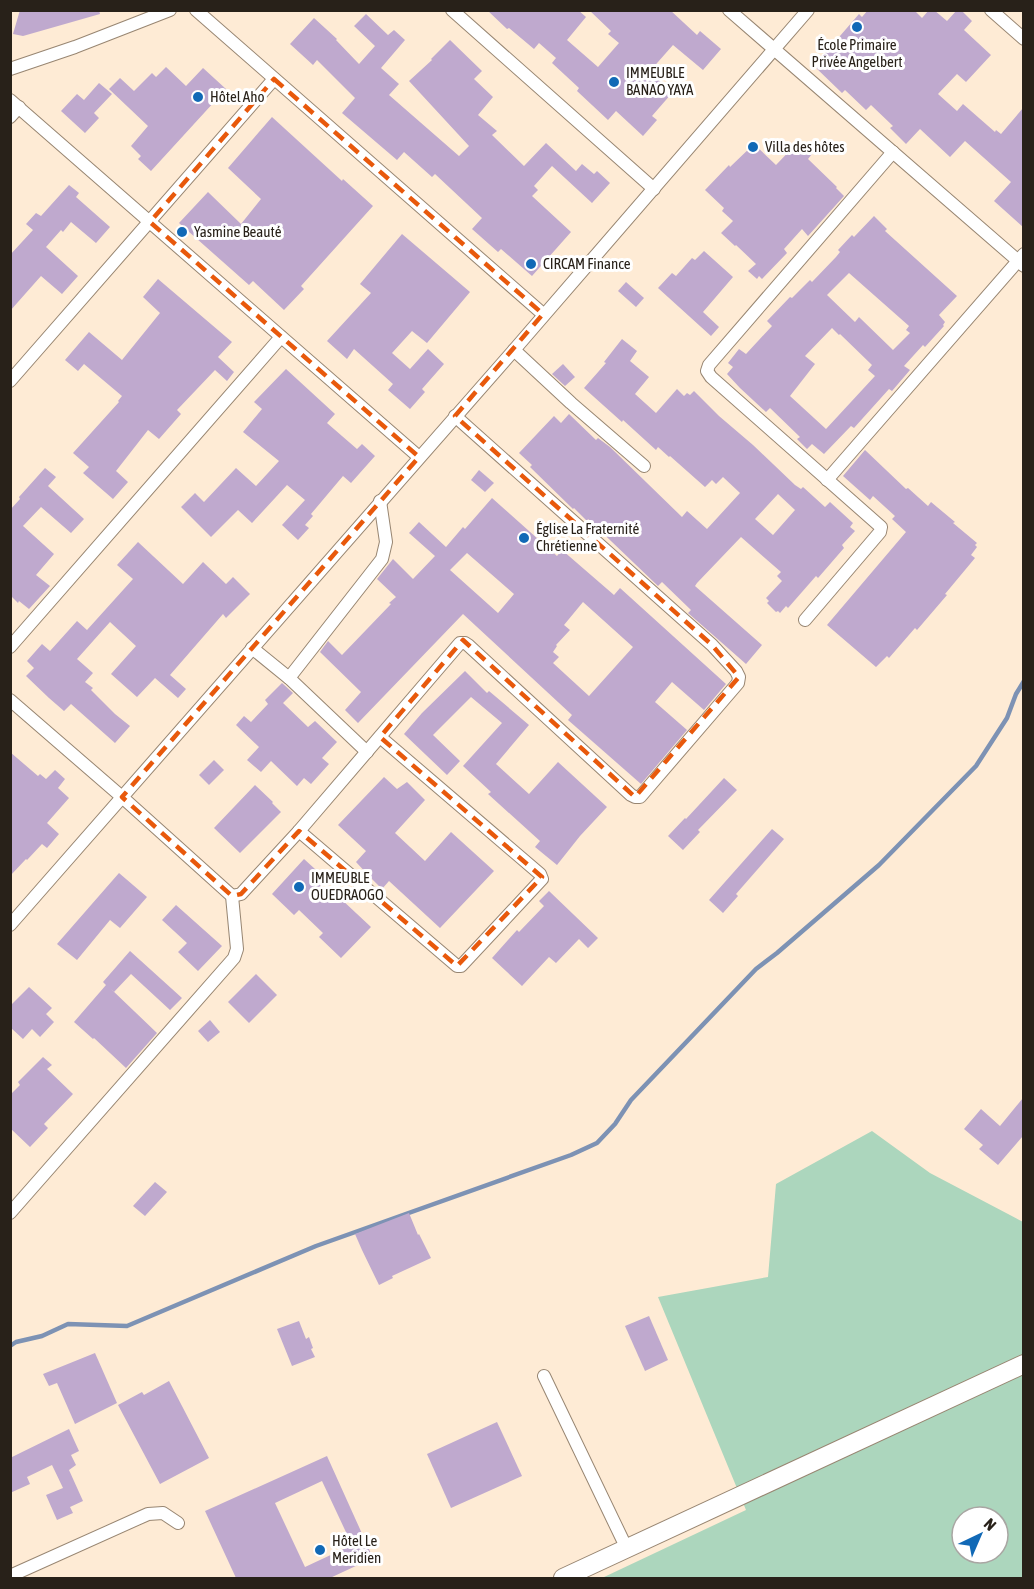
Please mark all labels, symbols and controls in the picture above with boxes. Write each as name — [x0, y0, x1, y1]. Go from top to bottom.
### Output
marker: École Primaire Privée Angelbert — [850, 20, 864, 34]
place label: École Primaire Privée Angelbert — [812, 36, 902, 70]
place label: IMMEUBLE BANAO YAYA — [626, 64, 694, 98]
marker: IMMEUBLE BANAO YAYA — [607, 75, 621, 89]
place label: Hôtel Aho — [210, 88, 264, 105]
marker: Hôtel Aho — [191, 90, 205, 104]
place label: Villa des hôtes — [765, 138, 845, 155]
marker: Villa des hôtes — [746, 140, 760, 154]
place label: Yasmine Beauté — [194, 223, 282, 240]
marker: Yasmine Beauté — [175, 225, 189, 239]
place label: CIRCAM Finance — [543, 255, 631, 272]
marker: CIRCAM Finance — [524, 257, 538, 271]
place label: Église La Fraternité Chrétienne — [536, 520, 639, 554]
marker: Église La Fraternité Chrétienne — [517, 531, 531, 545]
place label: IMMEUBLE OUEDRAOGO — [311, 869, 384, 903]
marker: IMMEUBLE OUEDRAOGO — [292, 880, 306, 894]
north arrow — [950, 1505, 1010, 1565]
text: N — [981, 1514, 1000, 1534]
place label: Hôtel Le Meridien — [332, 1532, 381, 1566]
marker: Hôtel Le Meridien — [313, 1543, 327, 1557]

